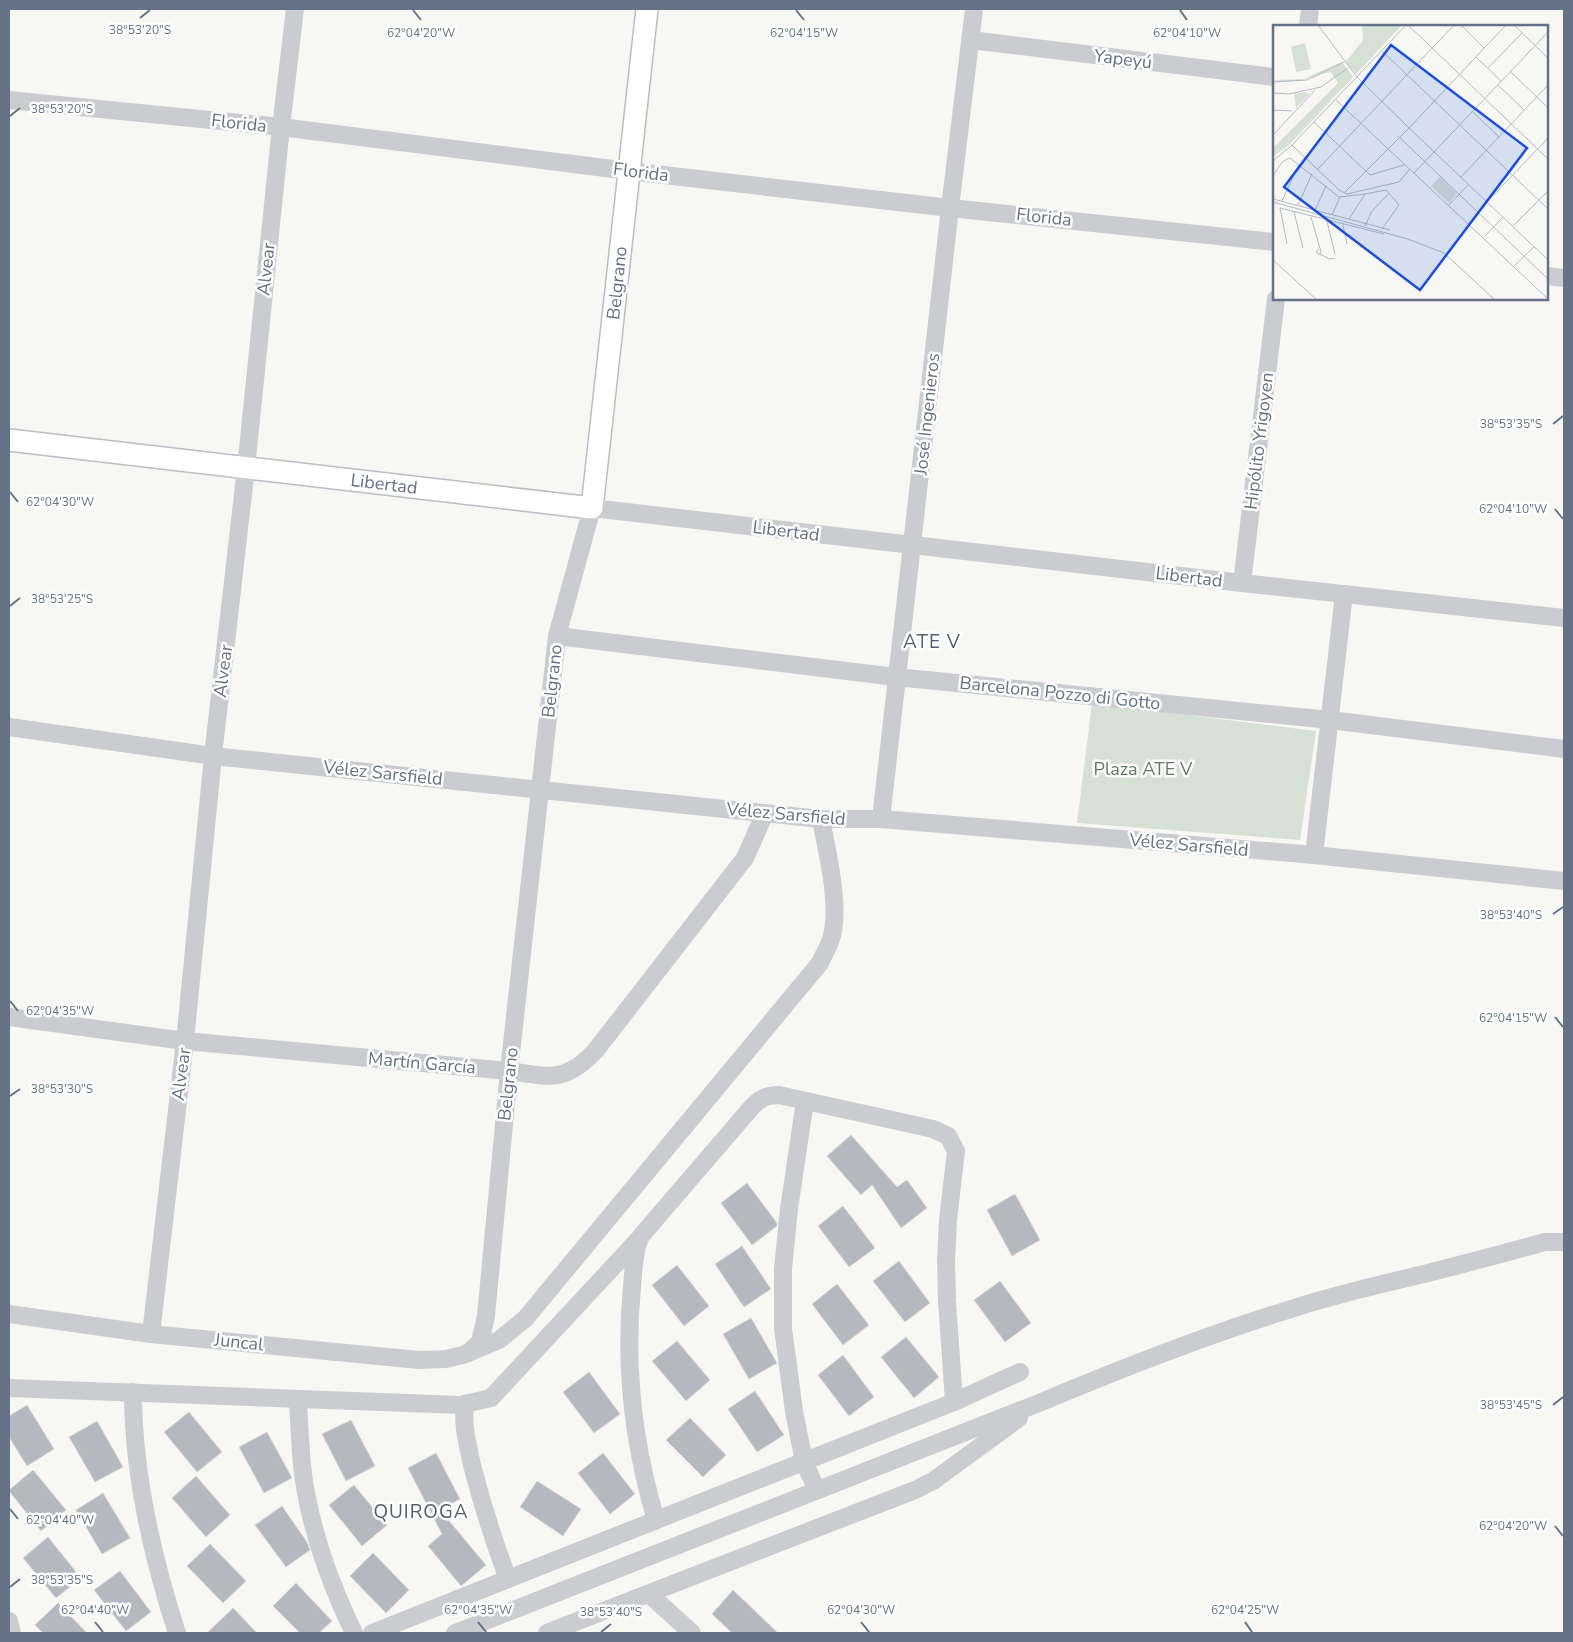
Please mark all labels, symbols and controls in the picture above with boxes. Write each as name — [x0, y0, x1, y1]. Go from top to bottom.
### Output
text: 38°53'20"S — [109, 22, 171, 38]
text: 62°04'20"W — [387, 25, 455, 41]
text: 62°04'15"W — [770, 25, 838, 41]
text: 62°04'10"W — [1153, 25, 1221, 41]
inset map — [1273, 25, 1548, 300]
street label: Yapeyú — [1092, 43, 1153, 74]
text: 38°53'20"S — [31, 101, 93, 117]
street label: Florida — [210, 108, 268, 138]
street label: Florida — [612, 157, 670, 187]
street label: Florida — [1015, 202, 1073, 232]
street label: Alvear — [251, 241, 281, 297]
street label: Belgrano — [601, 245, 633, 321]
street label: José Ingenieros — [909, 352, 945, 477]
street label: Hipólito Yrigoyen — [1239, 371, 1279, 511]
text: 38°53'35"S — [1480, 416, 1542, 432]
street label: Libertad — [349, 468, 419, 500]
text: 62°04'30"W — [26, 494, 94, 510]
text: 62°04'10"W — [1479, 501, 1547, 517]
street label: Libertad — [751, 515, 821, 547]
street label: Libertad — [1154, 561, 1224, 593]
text: 38°53'25"S — [31, 591, 93, 607]
district label: ATE V — [903, 629, 961, 655]
street label: Alvear — [208, 643, 238, 699]
street label: Belgrano — [536, 643, 568, 719]
street label: Barcelona Pozzo di Gotto — [958, 671, 1162, 715]
street label: Vélez Sarsfield — [321, 755, 444, 791]
park label: Plaza ATE V — [1094, 757, 1193, 781]
street label: Vélez Sarsfield — [724, 797, 847, 831]
street label: Vélez Sarsfield — [1127, 828, 1250, 862]
text: 38°53'40"S — [1480, 907, 1542, 923]
text: 62°04'35"W — [26, 1003, 94, 1019]
text: 62°04'15"W — [1479, 1010, 1547, 1026]
street label: Alvear — [166, 1046, 196, 1102]
street label: Martín García — [367, 1046, 477, 1080]
street label: Belgrano — [492, 1046, 524, 1122]
text: 38°53'30"S — [31, 1081, 93, 1097]
street label: Juncal — [212, 1327, 265, 1357]
text: 38°53'45"S — [1480, 1397, 1542, 1413]
district label: QUIROGA — [373, 1499, 469, 1525]
text: 62°04'40"W — [26, 1512, 94, 1528]
text: 62°04'20"W — [1479, 1518, 1547, 1534]
text: 38°53'35"S — [31, 1572, 93, 1588]
text: 62°04'40"W — [61, 1602, 129, 1618]
text: 62°04'35"W — [444, 1602, 512, 1618]
text: 62°04'30"W — [827, 1602, 895, 1618]
text: 62°04'25"W — [1211, 1602, 1279, 1618]
text: 38°53'40"S — [580, 1604, 642, 1620]

